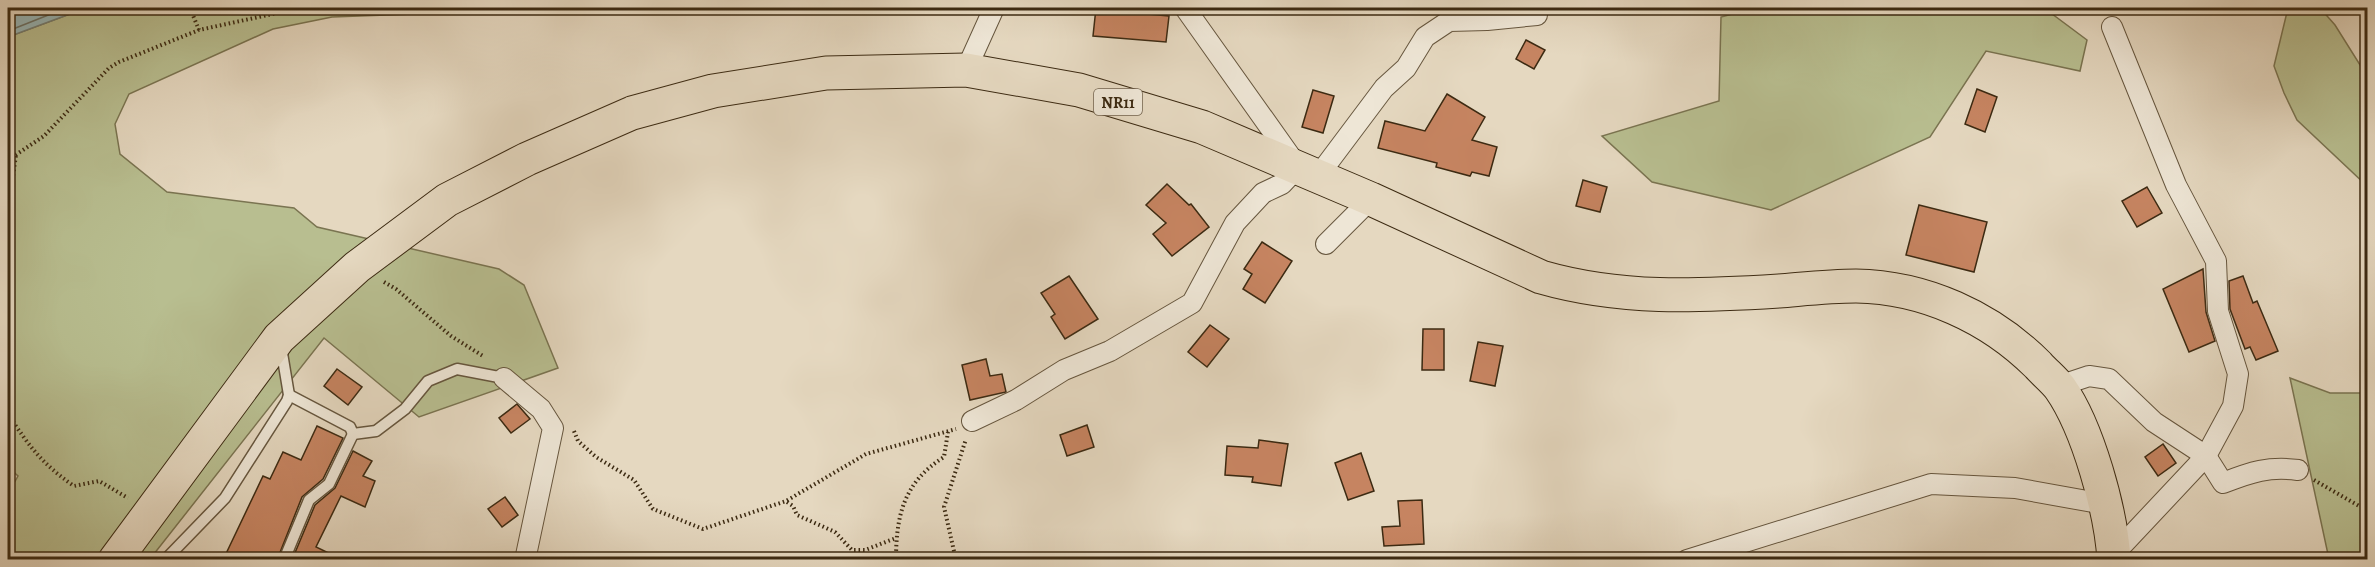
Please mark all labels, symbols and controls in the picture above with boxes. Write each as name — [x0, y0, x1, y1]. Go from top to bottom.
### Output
road number: NR11 — [1094, 89, 1142, 115]

